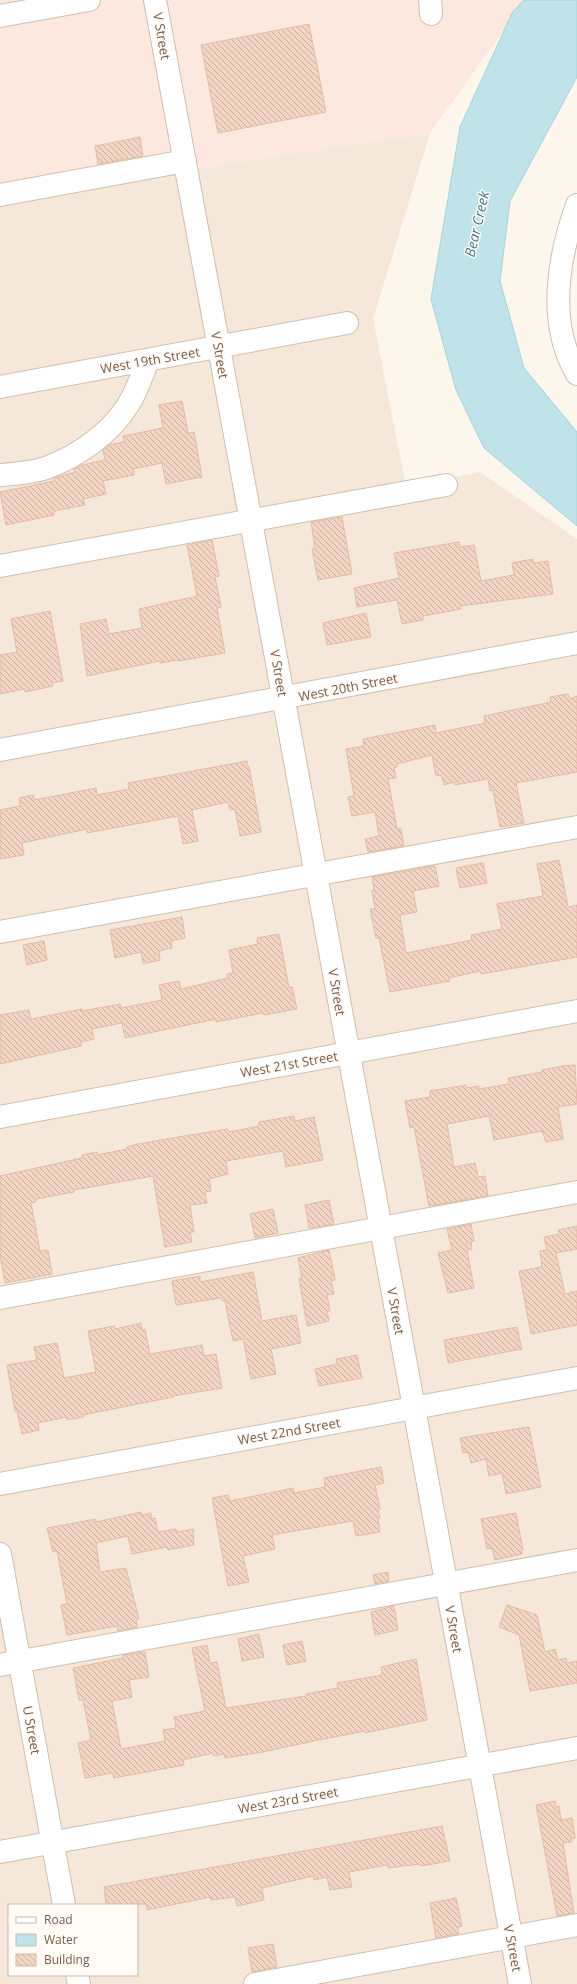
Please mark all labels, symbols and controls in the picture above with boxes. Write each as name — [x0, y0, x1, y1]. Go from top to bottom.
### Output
street label: V Street — [149, 11, 175, 61]
water label: Bear Creek — [460, 188, 494, 259]
street label: V Street — [207, 330, 233, 380]
street label: West 19th Street — [99, 342, 201, 378]
street label: V Street — [266, 648, 292, 698]
street label: West 20th Street — [297, 668, 399, 705]
street label: V Street — [324, 967, 350, 1017]
street label: West 21st Street — [239, 1046, 340, 1081]
street label: V Street — [383, 1286, 409, 1336]
street label: West 22nd Street — [236, 1413, 342, 1449]
street label: V Street — [441, 1604, 467, 1654]
street label: U Street — [19, 1704, 45, 1756]
street label: West 23rd Street — [237, 1782, 340, 1818]
legend — [8, 1904, 138, 1976]
text: Road — [44, 1911, 73, 1928]
street label: V Street — [500, 1923, 526, 1973]
text: Water — [44, 1931, 78, 1948]
text: Building — [44, 1951, 90, 1968]

